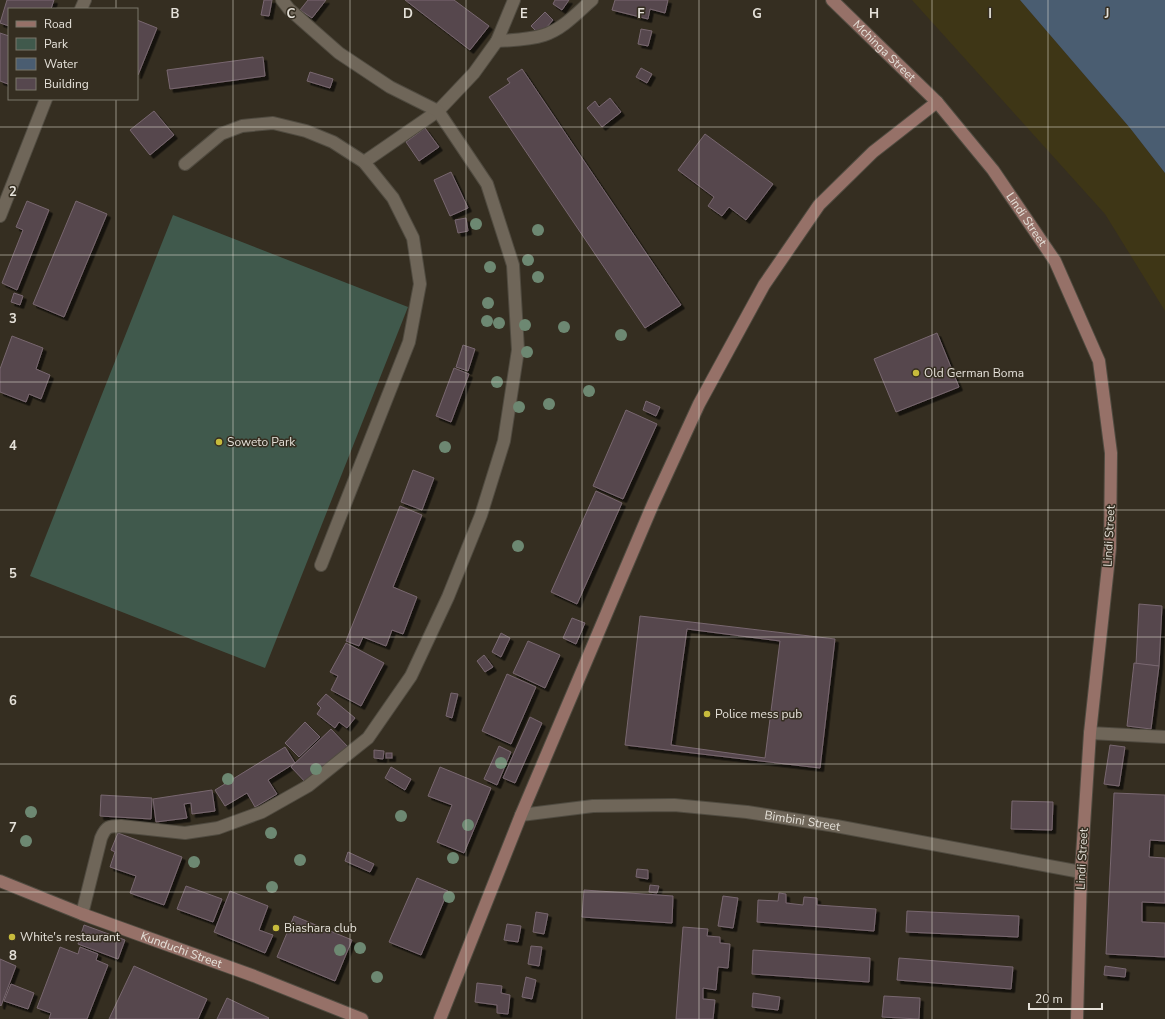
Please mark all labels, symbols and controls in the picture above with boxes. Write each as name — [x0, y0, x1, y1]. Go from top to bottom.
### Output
text: B — [171, 5, 180, 23]
text: C — [287, 5, 296, 23]
text: D — [403, 5, 413, 23]
text: E — [520, 5, 528, 23]
text: F — [637, 5, 645, 23]
text: G — [752, 5, 762, 23]
text: H — [869, 5, 879, 23]
text: I — [988, 5, 992, 23]
text: J — [1104, 5, 1109, 23]
legend — [8, 8, 138, 100]
text: Road — [44, 16, 72, 32]
street label: Mchinga Street — [850, 17, 920, 86]
text: Park — [44, 36, 69, 52]
text: Water — [44, 56, 78, 72]
text: Building — [44, 76, 89, 92]
text: 2 — [9, 183, 17, 201]
street label: Lindi Street — [1002, 189, 1051, 250]
text: 3 — [9, 310, 17, 328]
place label: Old German Boma — [924, 365, 1024, 381]
marker: Old German Boma — [911, 368, 921, 378]
place label: Soweto Park — [227, 434, 296, 450]
text: 4 — [9, 437, 17, 455]
marker: Soweto Park — [214, 437, 224, 447]
street label: Lindi Street — [1099, 504, 1119, 567]
text: 5 — [9, 565, 17, 583]
text: 6 — [9, 692, 17, 710]
place label: Police mess pub — [715, 706, 802, 722]
marker: Police mess pub — [702, 709, 712, 719]
street label: Bimbini Street — [763, 807, 842, 835]
text: 7 — [9, 819, 17, 837]
street label: Lindi Street — [1072, 827, 1092, 890]
place label: Biashara club — [284, 920, 357, 936]
marker: Biashara club — [271, 923, 281, 933]
street label: Kunduchi Street — [138, 928, 225, 972]
place label: White's restaurant — [20, 929, 121, 945]
marker: White's restaurant — [7, 932, 17, 942]
text: 8 — [9, 947, 17, 965]
scale bar — [1029, 985, 1102, 1011]
text: 20 m — [1035, 991, 1063, 1007]

